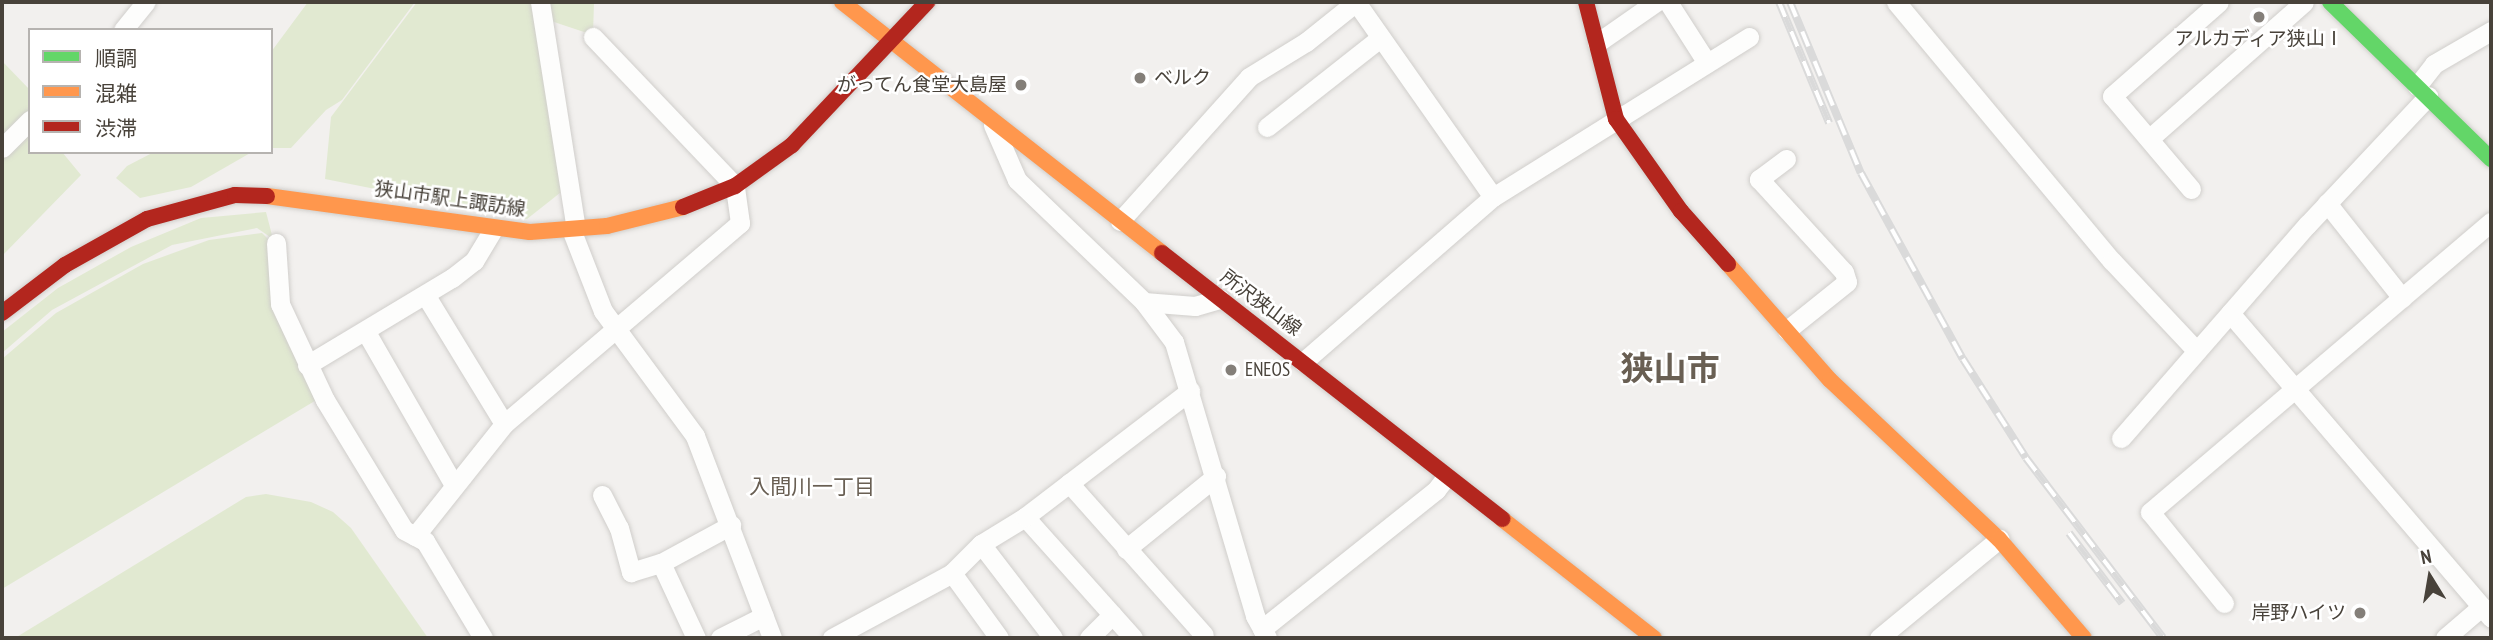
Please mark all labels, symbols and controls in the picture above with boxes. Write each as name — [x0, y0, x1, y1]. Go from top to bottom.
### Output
marker: アルカディア狭山Ⅰ — [2251, 9, 2267, 25]
legend — [28, 28, 273, 154]
place label: アルカディア狭山Ⅰ — [2174, 28, 2344, 50]
text: 順調 — [95, 45, 137, 72]
place label: ベルク — [1154, 67, 1211, 89]
marker: ベルク — [1132, 70, 1148, 86]
place label: がってん食堂大島屋 — [836, 74, 1007, 96]
marker: がってん食堂大島屋 — [1013, 77, 1029, 93]
text: 混雑 — [95, 80, 137, 107]
text: 渋滞 — [95, 115, 137, 142]
street label: 狭山市駅上諏訪線 — [373, 177, 527, 221]
street label: 所沢狭山線 — [1216, 265, 1306, 341]
district label: 狭山市 — [1621, 348, 1719, 388]
place label: ENEOS — [1245, 359, 1290, 381]
marker: ENEOS — [1223, 362, 1239, 378]
district label: 入間川一丁目 — [749, 474, 875, 500]
north arrow — [2395, 542, 2465, 612]
text: N — [2419, 544, 2433, 569]
place label: 岸野ハイツ — [2251, 602, 2346, 624]
marker: 岸野ハイツ — [2352, 605, 2368, 621]

